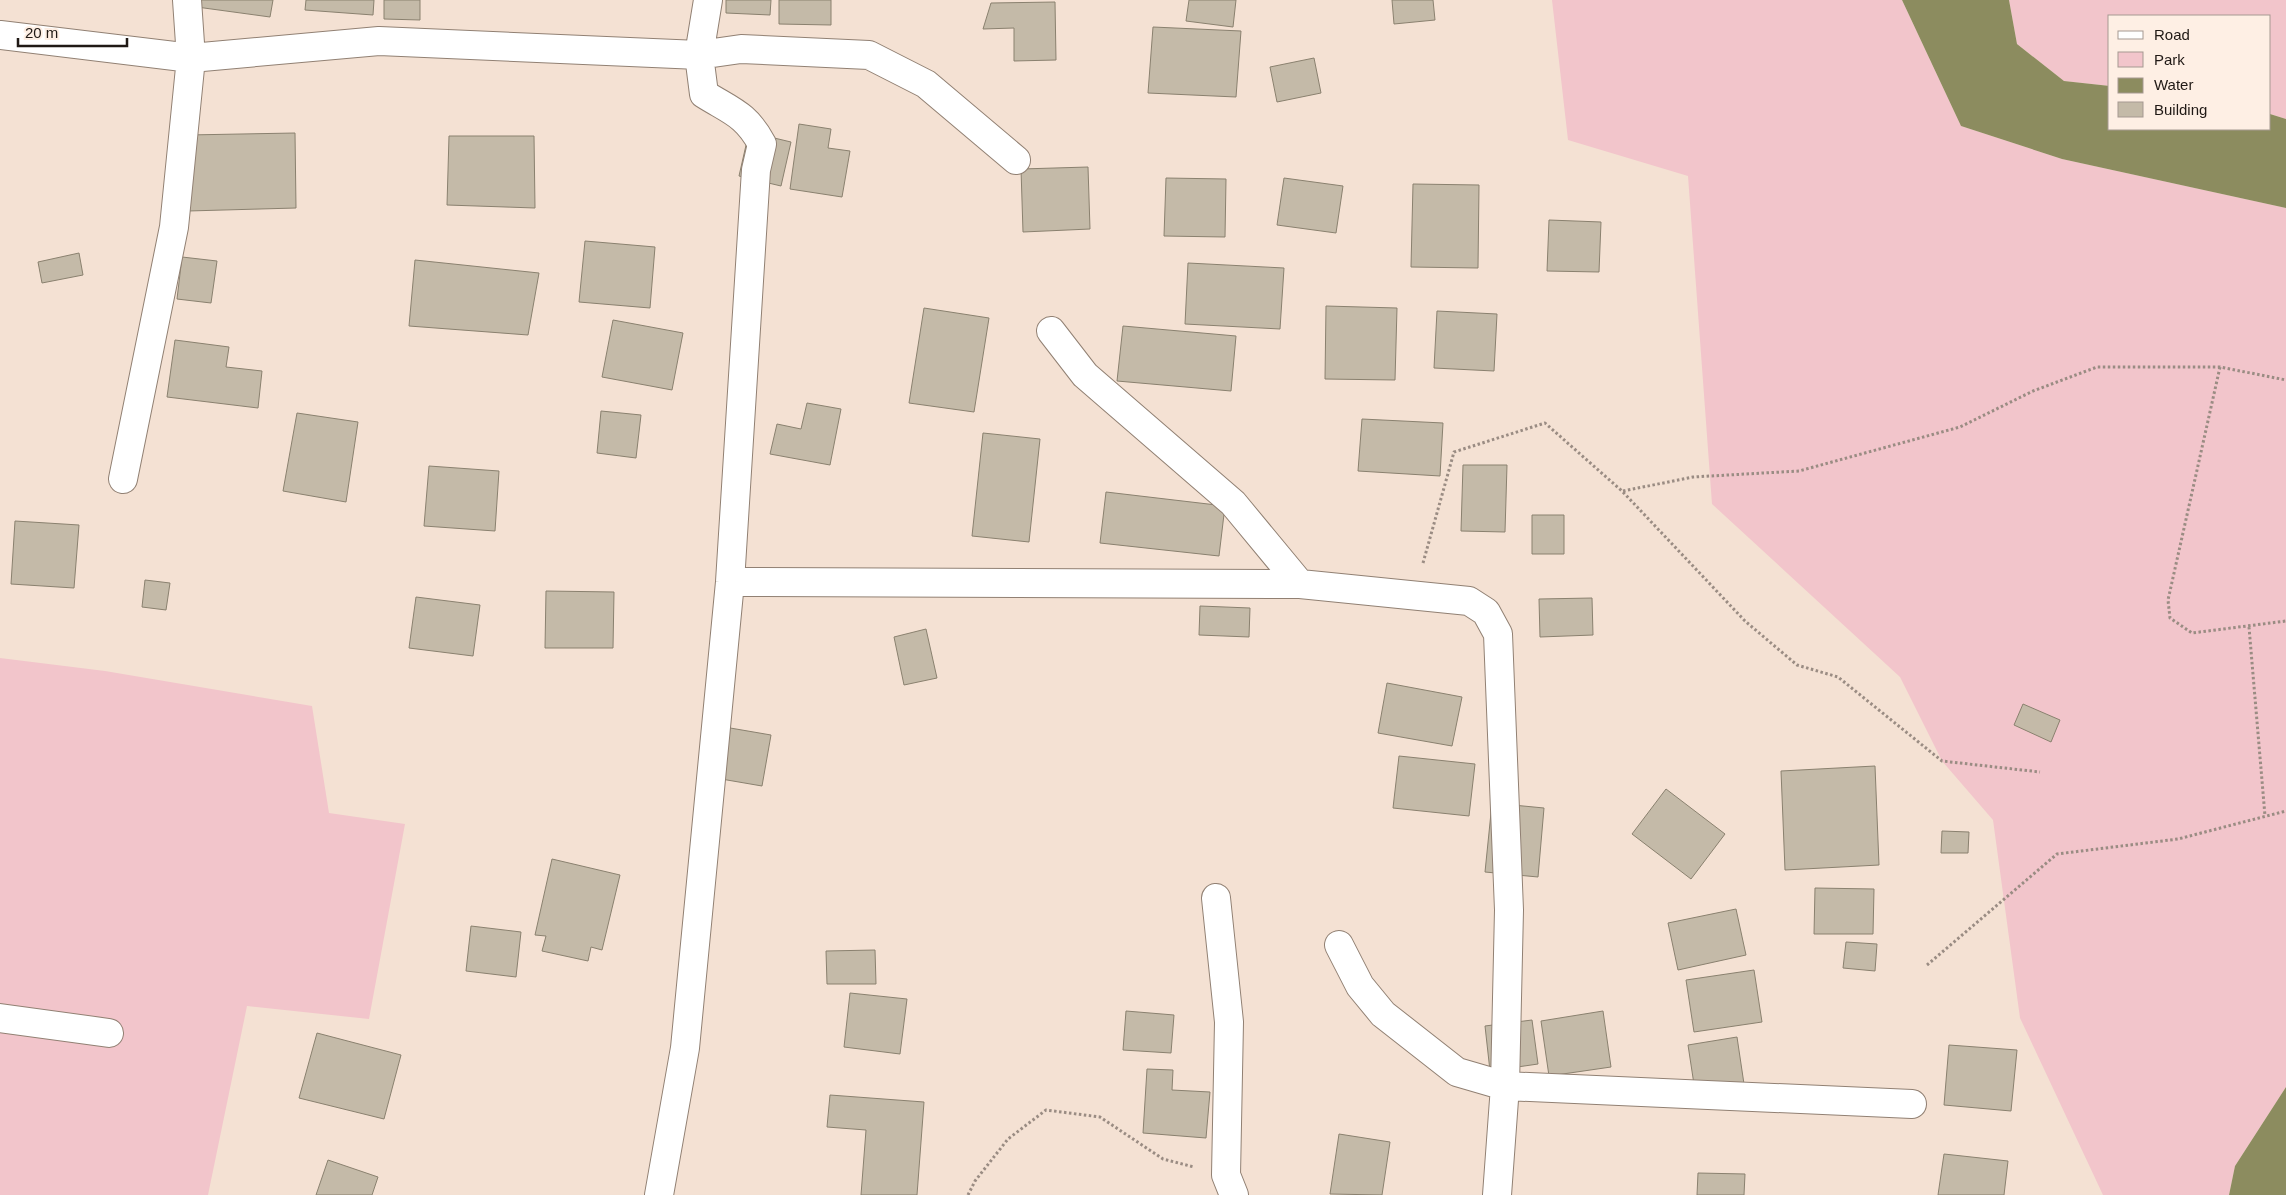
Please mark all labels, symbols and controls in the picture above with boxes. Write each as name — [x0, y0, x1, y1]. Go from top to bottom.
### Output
scale bar — [18, 15, 126, 47]
legend — [2108, 15, 2271, 130]
text: 20 m — [25, 24, 58, 41]
text: Road — [2154, 26, 2190, 43]
text: Park — [2154, 51, 2185, 68]
text: Water — [2154, 76, 2193, 93]
text: Building — [2154, 101, 2207, 118]

